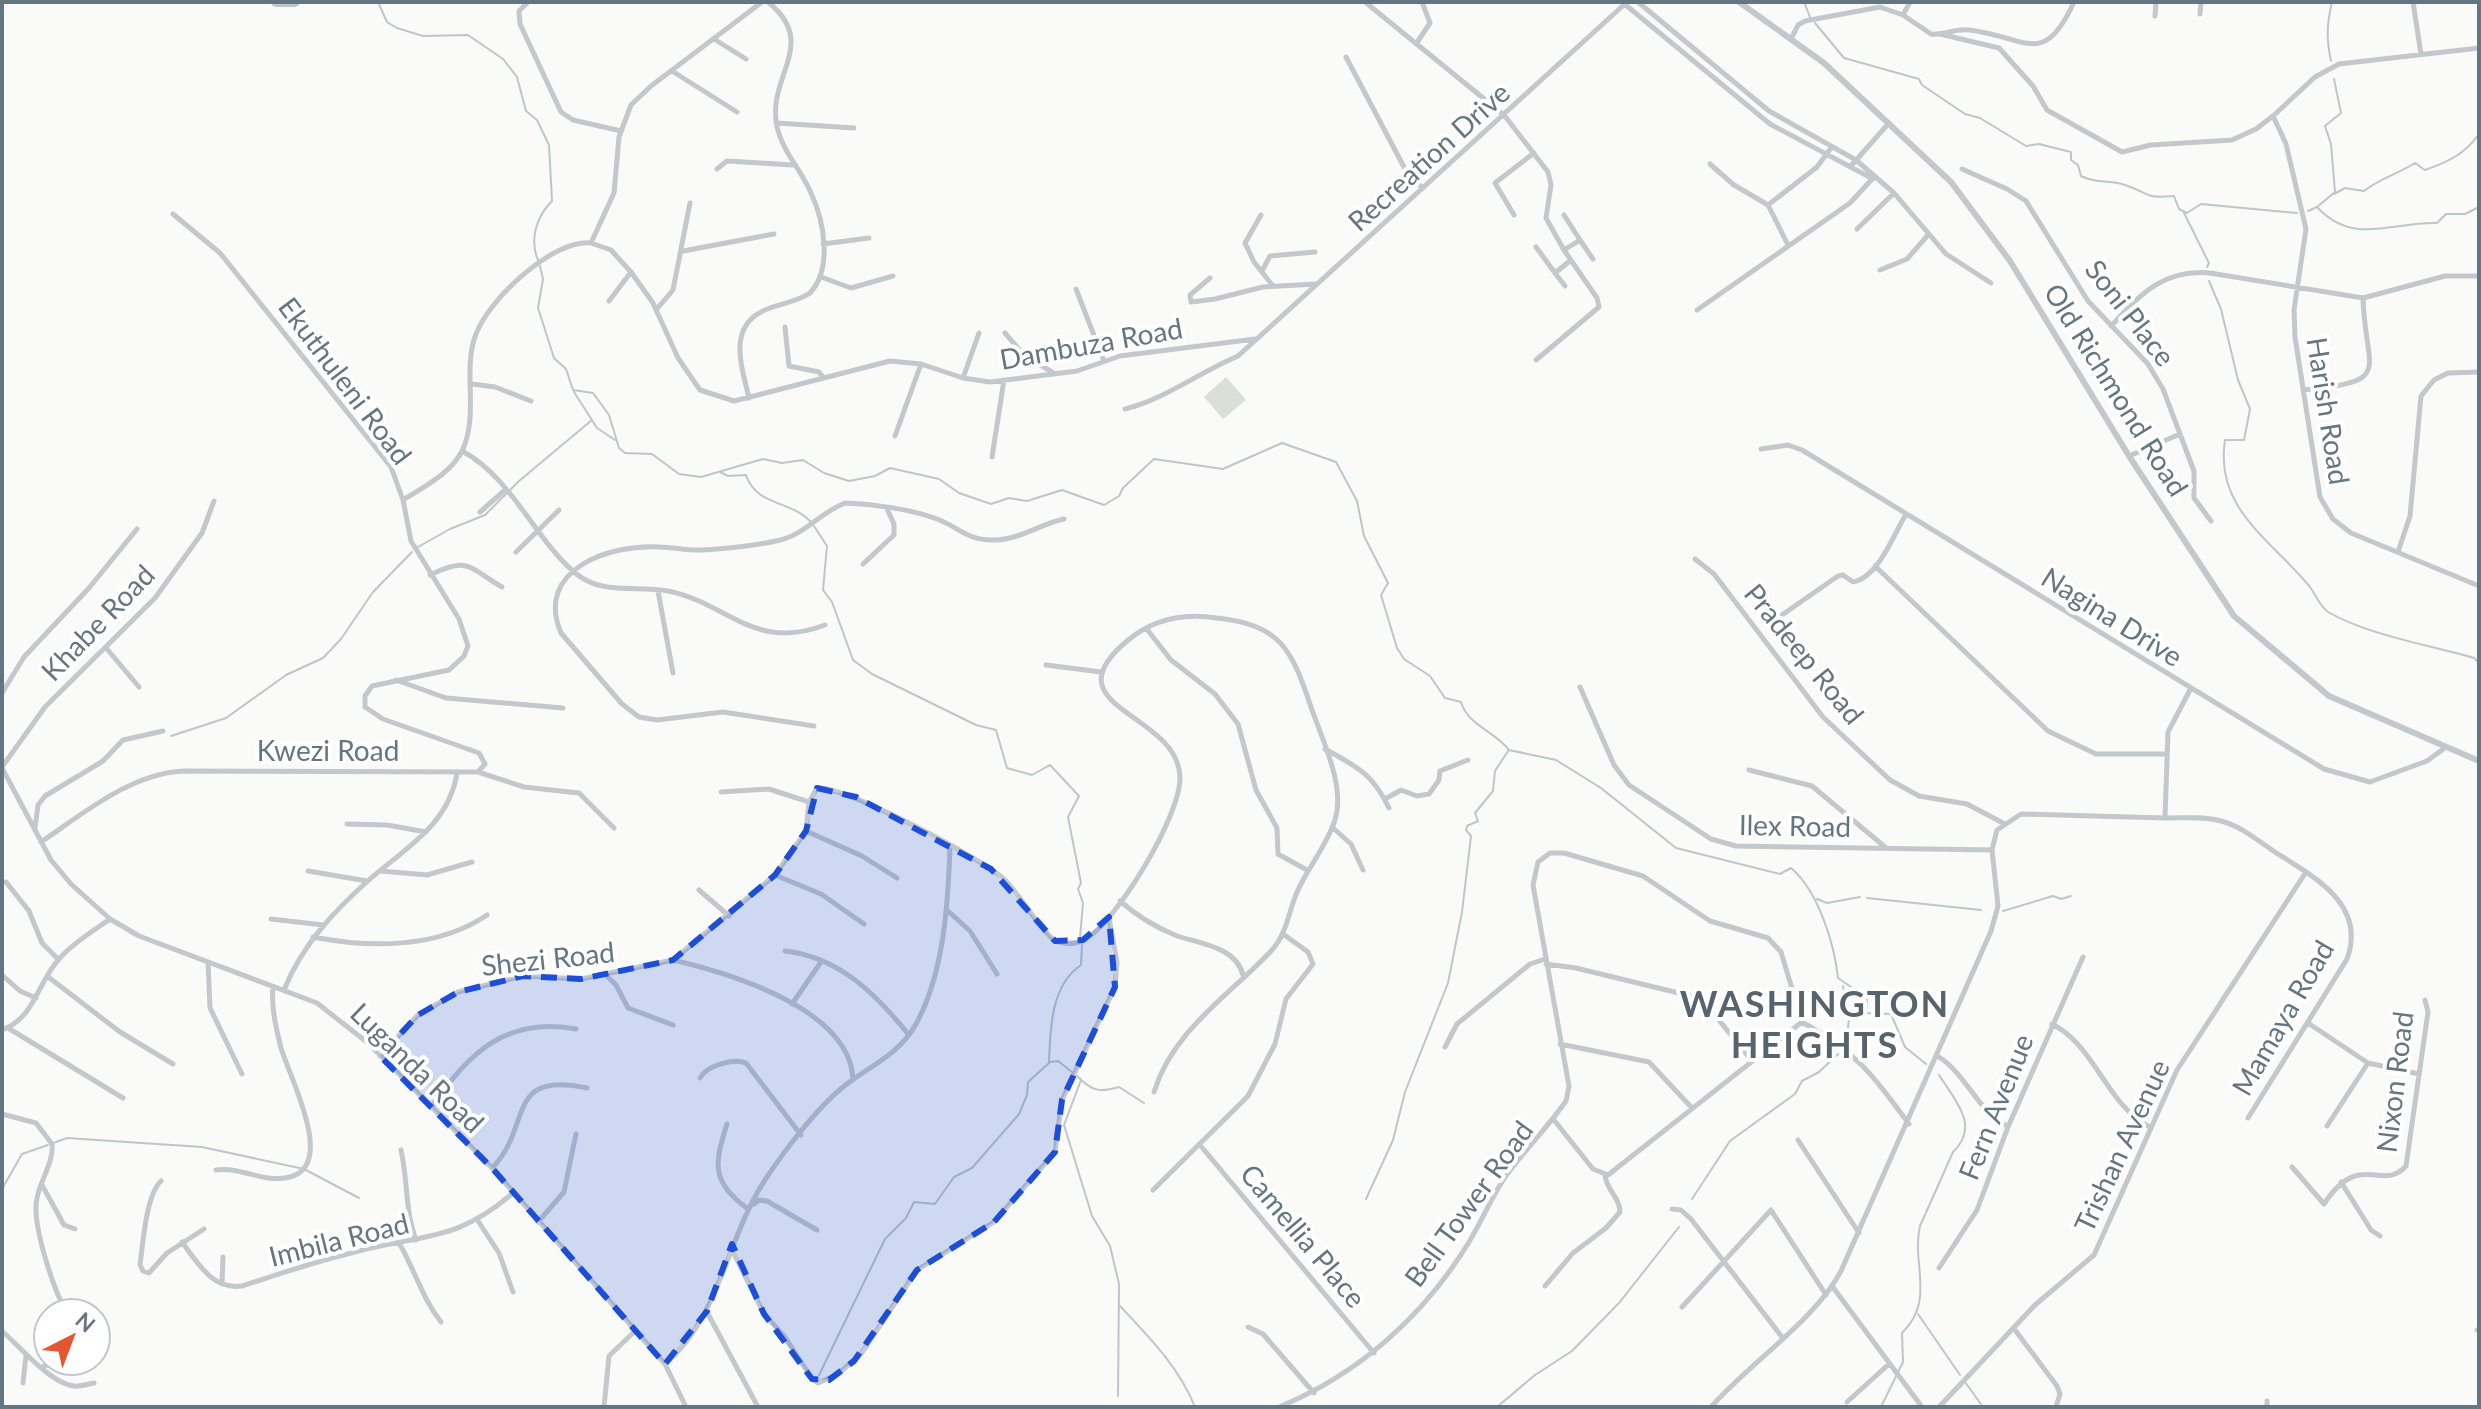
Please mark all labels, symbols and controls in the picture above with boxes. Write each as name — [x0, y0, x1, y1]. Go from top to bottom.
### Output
street label: Recreation Drive — [1341, 75, 1516, 238]
street label: Soni Place — [2079, 252, 2183, 372]
street label: Old Richmond Road — [2038, 277, 2196, 502]
street label: Ekuthuleni Road — [272, 290, 420, 471]
street label: Dambuza Road — [997, 310, 1185, 376]
street label: Harish Road — [2301, 335, 2357, 487]
street label: Khabe Road — [34, 557, 161, 687]
street label: Nagina Drive — [2036, 559, 2189, 673]
street label: Pradeep Road — [1738, 576, 1872, 730]
street label: Kwezi Road — [257, 733, 399, 767]
street label: Ilex Road — [1739, 807, 1851, 843]
street label: Shezi Road — [479, 934, 616, 982]
street label: Mamaya Road — [2224, 934, 2340, 1101]
district label: WASHINGTON HEIGHTS — [1680, 981, 1950, 1066]
street label: Luganda Road — [344, 995, 491, 1139]
street label: Nixon Road — [2368, 1009, 2420, 1154]
street label: Fern Avenue — [1950, 1029, 2040, 1184]
street label: Trishan Avenue — [2066, 1054, 2176, 1237]
street label: Bell Tower Road — [1397, 1114, 1540, 1293]
street label: Camellia Place — [1234, 1157, 1374, 1314]
street label: Imbila Road — [265, 1205, 412, 1273]
north arrow — [32, 1297, 112, 1377]
text: N — [70, 1306, 101, 1337]

